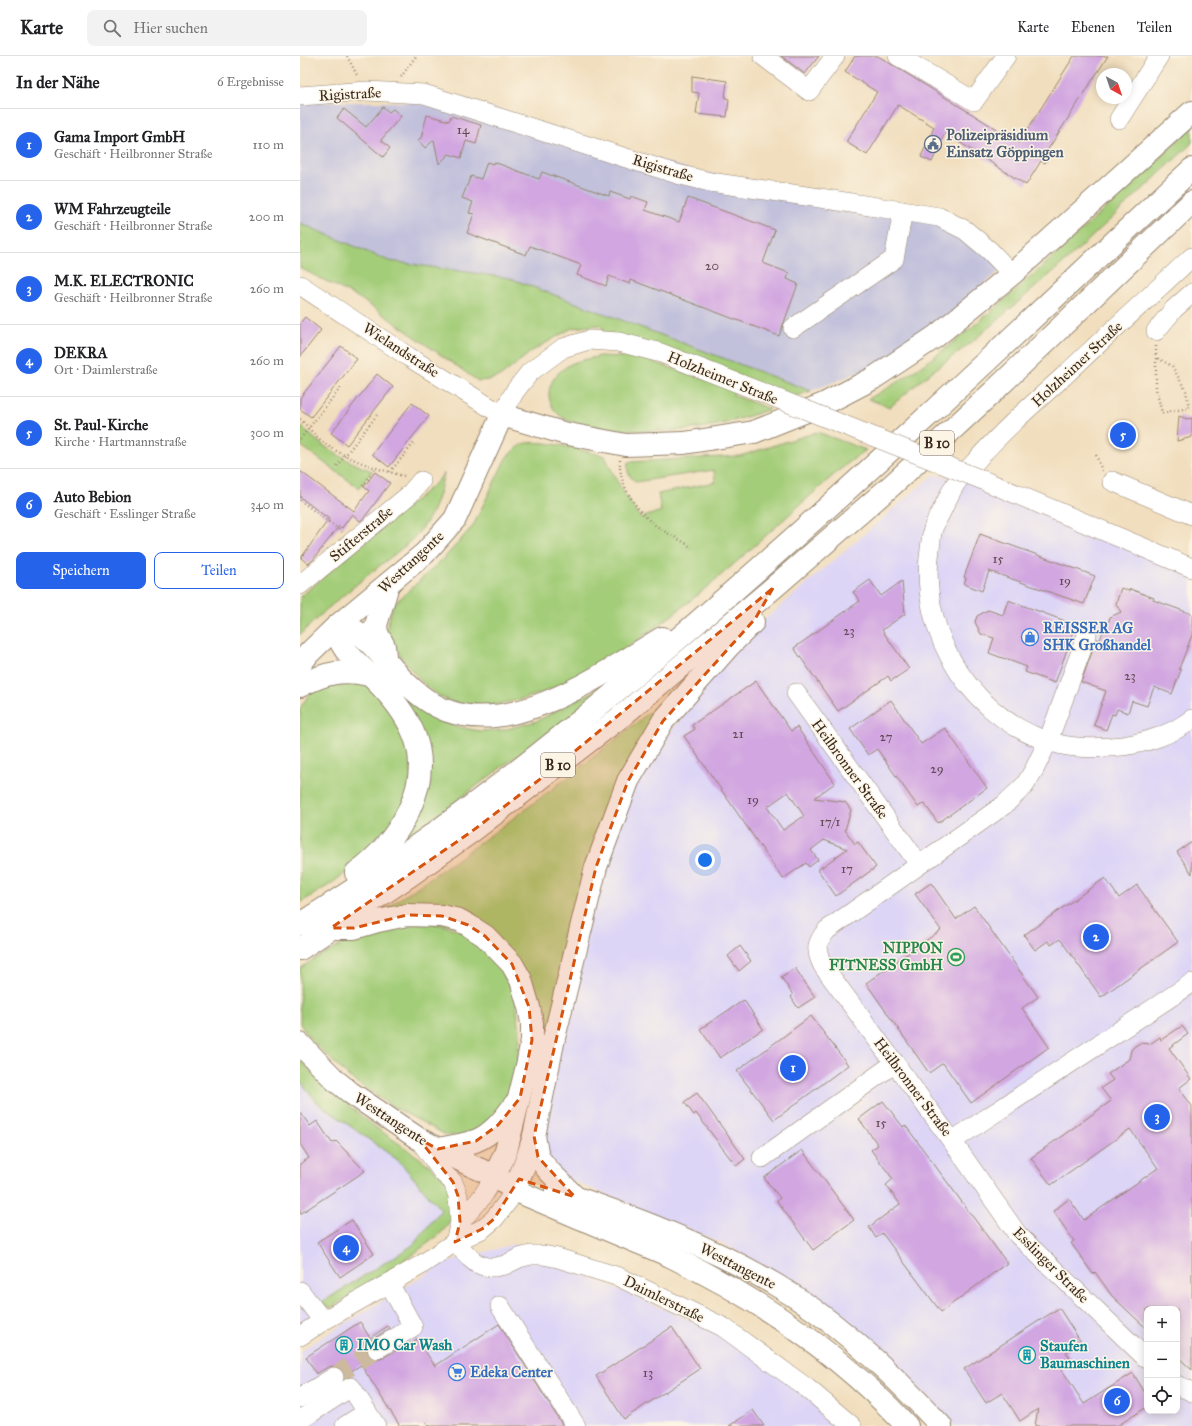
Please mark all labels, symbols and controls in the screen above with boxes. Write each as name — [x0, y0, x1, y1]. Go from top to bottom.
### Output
search box — [87, 10, 367, 46]
text: Karte — [20, 16, 63, 39]
icon: search — [101, 17, 123, 39]
text: Hier suchen — [133, 19, 208, 37]
text: Karte — [1017, 19, 1049, 36]
text: Ebenen — [1071, 19, 1115, 36]
text: Teilen — [1137, 19, 1172, 36]
north arrow — [1096, 68, 1132, 104]
text: In der Nähe — [16, 72, 100, 93]
text: 6 Ergebnisse — [217, 74, 284, 90]
street label: Rigistraße — [318, 83, 382, 105]
house number: 14 — [457, 122, 470, 138]
place label: Polizeipräsidium Einsatz Göppingen — [946, 126, 1064, 162]
text: Gama Import GmbH — [54, 128, 185, 146]
public building icon: Polizeipräsidium Einsatz Göppingen — [923, 134, 943, 154]
text: 1 — [26, 137, 32, 153]
text: 110 m — [252, 137, 284, 153]
text: Geschäft · Heilbronner Straße — [54, 146, 212, 162]
street label: Rigistraße — [630, 150, 696, 186]
text: WM Fahrzeugteile — [54, 200, 171, 218]
text: 2 — [26, 209, 32, 225]
text: 200 m — [249, 209, 284, 225]
text: Geschäft · Heilbronner Straße — [54, 218, 212, 234]
house number: 20 — [705, 258, 719, 274]
text: M.K. ELECTRONIC — [54, 272, 194, 290]
text: 3 — [26, 281, 32, 297]
text: 260 m — [250, 281, 284, 297]
text: Geschäft · Heilbronner Straße — [54, 290, 212, 306]
street label: Holzheimer Straße — [1028, 317, 1126, 411]
street label: Wielandstraße — [359, 319, 443, 381]
text: DEKRA — [54, 344, 108, 362]
street label: Holzheimer Straße — [665, 348, 781, 408]
text: 4 — [25, 353, 33, 369]
text: 260 m — [250, 353, 284, 369]
text: Ort · Daimlerstraße — [54, 362, 158, 378]
text: St. Paul-Kirche — [54, 416, 148, 434]
pin: 5 — [1110, 420, 1136, 450]
text: 5 — [26, 425, 32, 441]
text: 300 m — [250, 425, 284, 441]
road number: B 10 — [920, 431, 954, 455]
text: Kirche · Hartmannstraße — [54, 434, 187, 450]
text: Auto Bebion — [54, 488, 131, 506]
text: 6 — [26, 497, 32, 513]
text: 340 m — [250, 497, 284, 513]
street label: Stifterstraße — [326, 502, 396, 566]
text: Geschäft · Esslinger Straße — [54, 506, 196, 522]
street label: Westtangente — [374, 527, 448, 597]
house number: 15 — [992, 551, 1004, 567]
button: Speichern — [16, 552, 146, 589]
button: Teilen — [154, 552, 284, 589]
house number: 19 — [1059, 573, 1071, 589]
place label: REISSER AG SHK Großhandel — [1043, 619, 1152, 654]
house number: 23 — [843, 623, 855, 639]
shop icon: REISSER AG SHK Großhandel — [1020, 627, 1040, 647]
house number: 23 — [1124, 668, 1136, 684]
street label: Heilbronner Straße — [808, 716, 892, 822]
house number: 21 — [732, 726, 744, 742]
house number: 27 — [880, 729, 893, 745]
road number: B 10 — [541, 753, 575, 777]
house number: 29 — [930, 761, 944, 777]
house number: 19 — [747, 792, 759, 808]
house number: 17/1 — [820, 814, 840, 830]
your location — [695, 850, 715, 870]
house number: 17 — [841, 861, 853, 877]
pin: 2 — [1083, 922, 1109, 952]
place label: NIPPON FITNESS GmbH — [829, 939, 943, 974]
sports icon: NIPPON FITNESS GmbH — [946, 947, 966, 967]
street label: Heilbronner Straße — [870, 1034, 956, 1140]
pin: 1 — [780, 1053, 806, 1083]
street label: Westtangente — [351, 1089, 431, 1149]
pin: 3 — [1144, 1102, 1170, 1132]
house number: 15 — [875, 1115, 887, 1131]
street label: Esslinger Straße — [1009, 1223, 1093, 1307]
pin: 4 — [333, 1233, 359, 1263]
street label: Westtangente — [697, 1239, 779, 1293]
street label: Daimlerstraße — [621, 1272, 707, 1326]
map controls — [1144, 1306, 1180, 1414]
button: + — [1144, 1306, 1180, 1342]
building icon: IMO Car Wash — [334, 1335, 354, 1355]
place label: IMO Car Wash — [357, 1336, 453, 1354]
place label: Staufen Baumaschinen — [1040, 1337, 1131, 1372]
button: − — [1144, 1342, 1180, 1378]
building icon: Staufen Baumaschinen — [1017, 1345, 1037, 1365]
supermarket icon: Edeka Center — [447, 1362, 467, 1382]
place label: Edeka Center — [470, 1363, 553, 1381]
house number: 13 — [643, 1365, 653, 1381]
button: locate — [1144, 1378, 1180, 1414]
pin: 6 — [1104, 1386, 1130, 1416]

